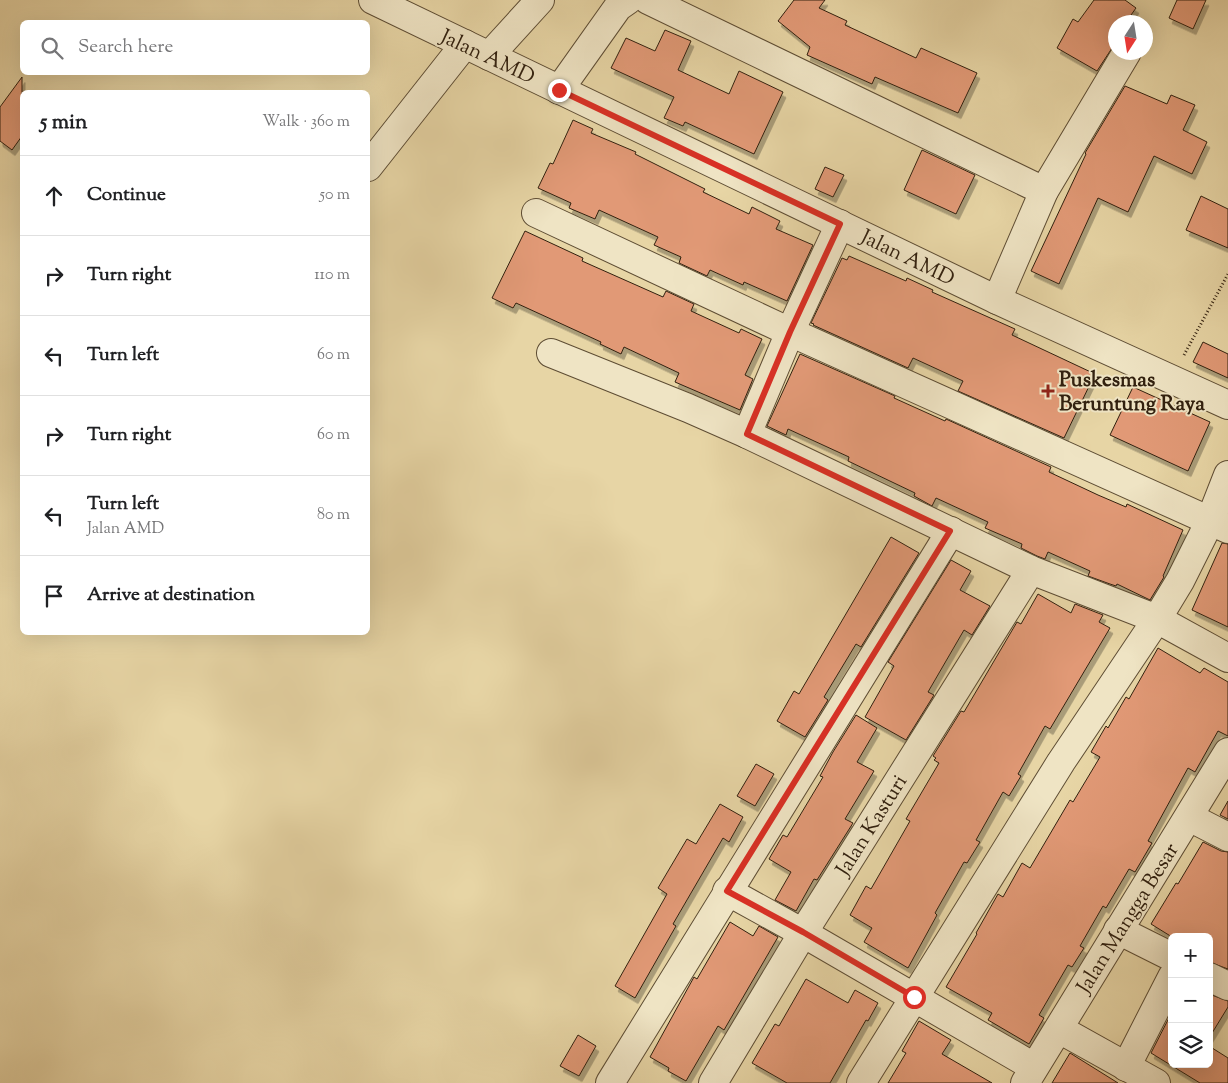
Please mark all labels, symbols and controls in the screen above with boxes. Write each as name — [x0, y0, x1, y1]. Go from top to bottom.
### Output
north arrow — [1108, 15, 1153, 60]
search box — [20, 20, 370, 75]
street label: Jalan AMD — [434, 22, 539, 93]
icon: search — [38, 34, 66, 62]
text: Search here — [78, 34, 173, 61]
route end — [548, 79, 571, 102]
text: 5 min — [40, 108, 87, 138]
text: Walk · 360 m — [262, 111, 350, 134]
icon: ahead — [40, 182, 68, 210]
text: Continue — [87, 182, 166, 209]
text: 50 m — [319, 184, 350, 207]
street label: Jalan AMD — [854, 223, 959, 294]
icon: right — [40, 262, 68, 290]
text: Turn right — [87, 262, 171, 289]
text: 110 m — [314, 264, 350, 287]
icon: left — [40, 342, 68, 370]
text: Turn left — [87, 342, 159, 369]
text: 60 m — [317, 344, 350, 367]
place label: Puskesmas Beruntung Raya — [1059, 366, 1205, 420]
marker: Puskesmas Beruntung Raya — [1041, 384, 1055, 398]
icon: right — [40, 422, 68, 450]
text: Turn right — [87, 422, 171, 449]
text: 60 m — [317, 424, 350, 447]
text: Turn left — [87, 491, 159, 518]
icon: left — [40, 502, 68, 530]
text: 80 m — [317, 504, 350, 527]
text: Jalan AMD — [87, 518, 164, 541]
icon: arrive — [40, 582, 68, 610]
text: Arrive at destination — [87, 582, 255, 609]
street label: Jalan Kasturi — [829, 770, 916, 883]
street label: Jalan Mangga Besar — [1070, 838, 1187, 1001]
map controls — [1168, 933, 1213, 1068]
button: + — [1168, 933, 1213, 978]
button: − — [1168, 978, 1213, 1023]
route start — [903, 986, 926, 1009]
button: layers — [1168, 1023, 1213, 1068]

